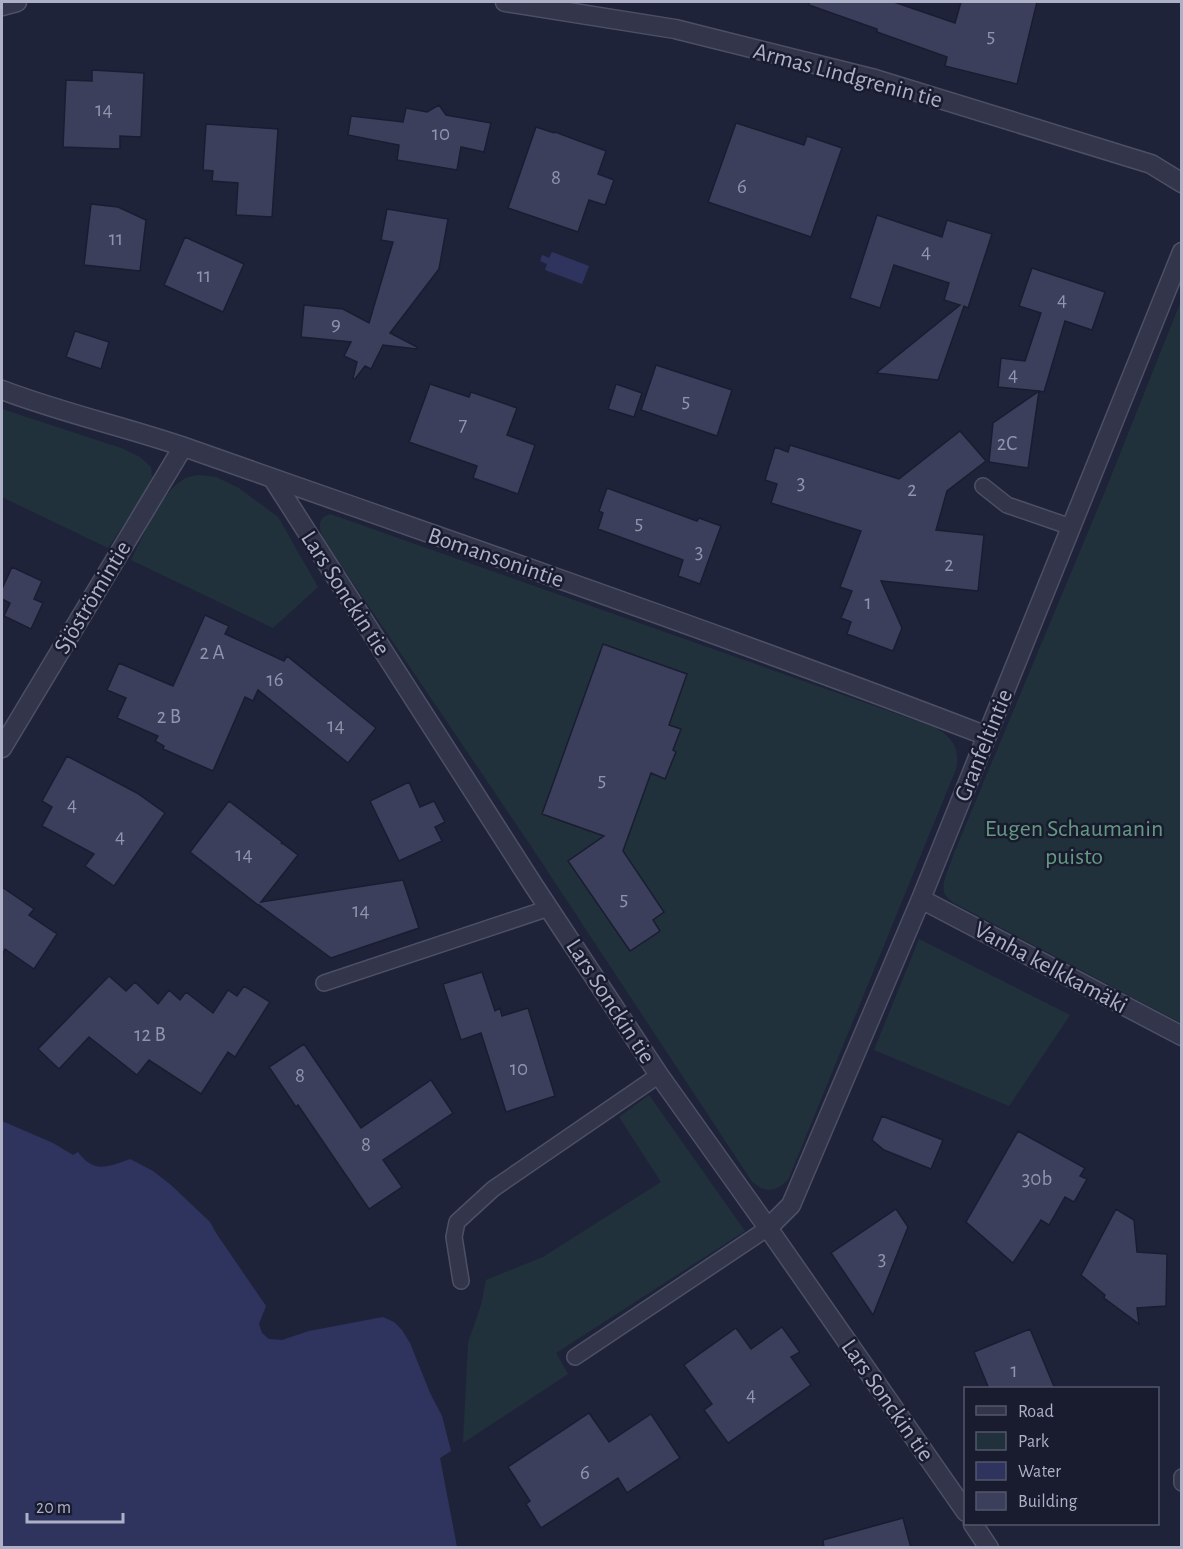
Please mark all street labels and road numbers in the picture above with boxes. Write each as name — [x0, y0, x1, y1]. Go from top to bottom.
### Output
street label: Armas Lindgrenin tie — [751, 39, 945, 113]
street label: Bomansonintie — [425, 523, 567, 592]
street label: Lars Sonckin tie — [296, 527, 394, 660]
street label: Sjöströmintie — [50, 537, 136, 658]
street label: Granfeltintie — [951, 686, 1017, 805]
street label: Vanha kelkkamäki — [970, 917, 1131, 1018]
street label: Lars Sonckin tie — [561, 935, 659, 1068]
street label: Lars Sonckin tie — [836, 1335, 938, 1466]

